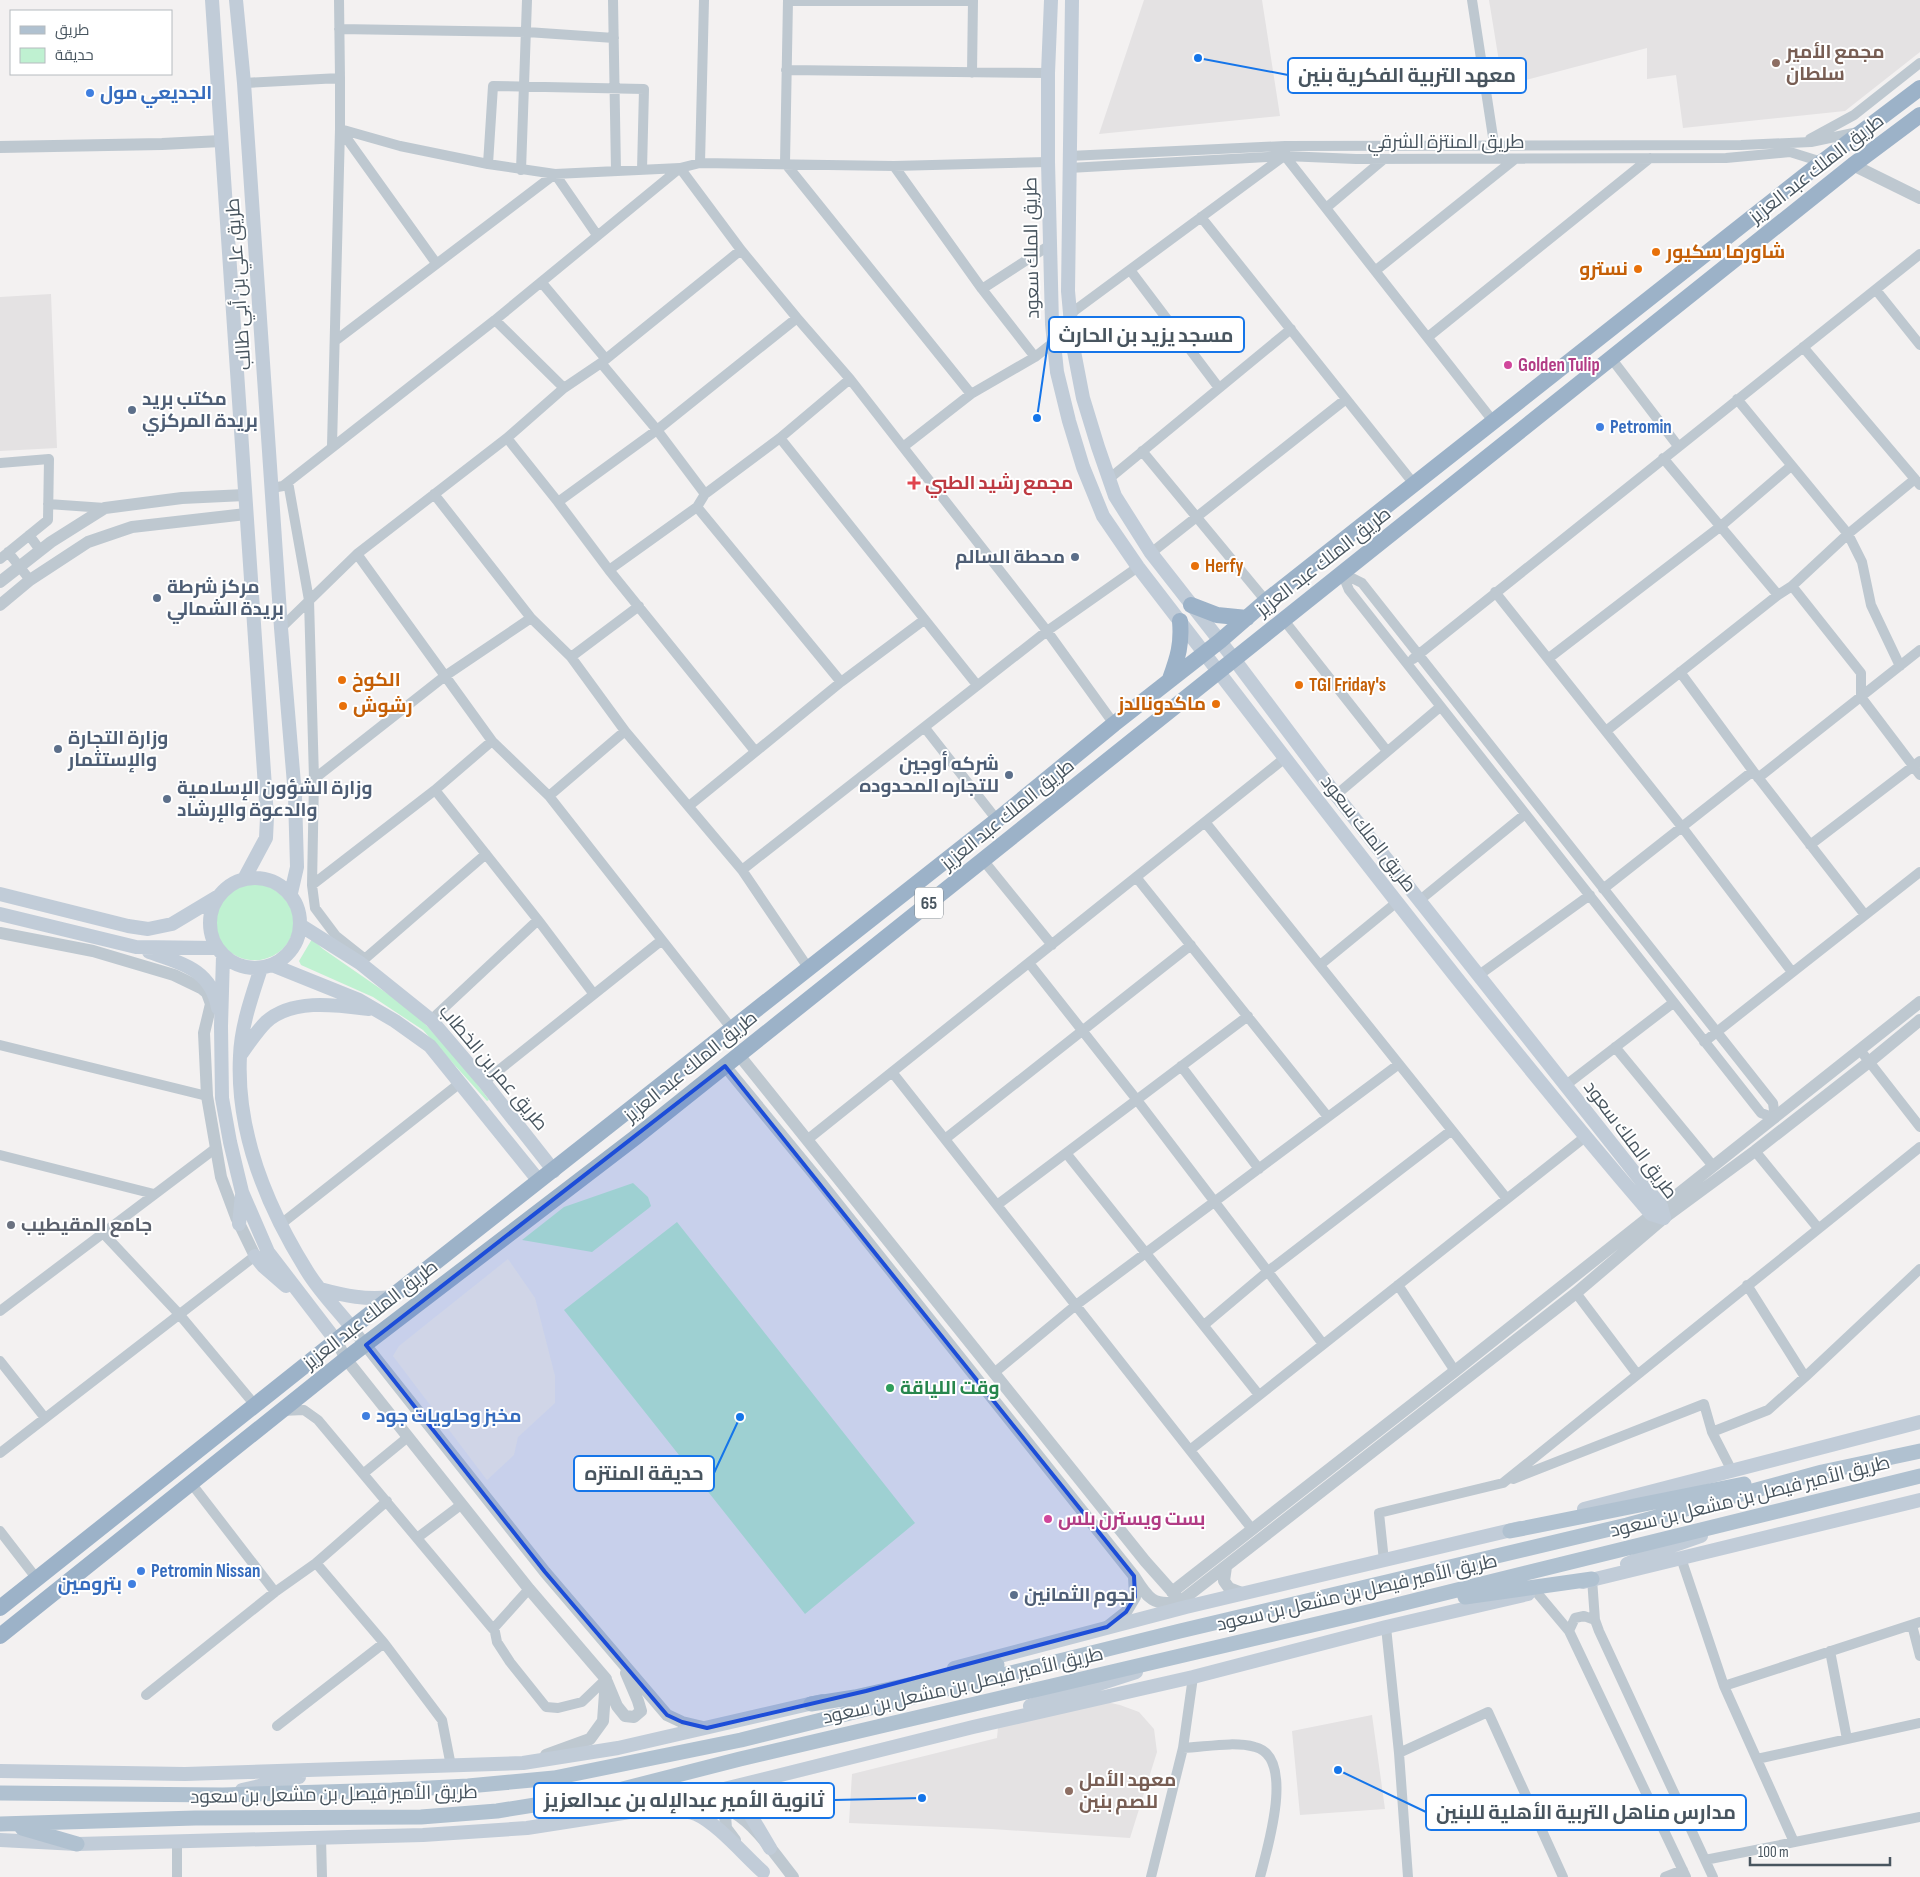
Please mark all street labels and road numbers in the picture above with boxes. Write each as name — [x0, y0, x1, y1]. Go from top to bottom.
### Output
street label: طريق الملك عبد العزيز — [1744, 109, 1889, 229]
street label: طريق المنتزة الشرقي — [1367, 131, 1525, 156]
street label: طريق الملك سعود — [1019, 177, 1045, 319]
street label: طريق علي بن أبي طالب — [221, 197, 258, 371]
street label: طريق الملك عبد العزيز — [1251, 502, 1396, 622]
street label: طريق الملك عبد العزيز — [936, 754, 1079, 876]
street label: طريق الملك سعود — [1315, 771, 1421, 897]
road number: 65 — [915, 888, 943, 918]
street label: طريق عمر بن الخطاب — [434, 1000, 552, 1136]
street label: طريق الملك عبد العزيز — [619, 1006, 762, 1128]
street label: طريق الملك سعود — [1578, 1076, 1682, 1204]
street label: طريق الملك عبد العزيز — [298, 1255, 443, 1375]
street label: طريق الأمير فيصل بن مشعل بن سعود — [1608, 1451, 1892, 1543]
street label: طريق الأمير فيصل بن مشعل بن سعود — [1214, 1549, 1500, 1637]
street label: طريق الأمير فيصل بن مشعل بن سعود — [820, 1642, 1106, 1730]
street label: طريق الأمير فيصل بن مشعل بن سعود — [190, 1781, 478, 1809]

